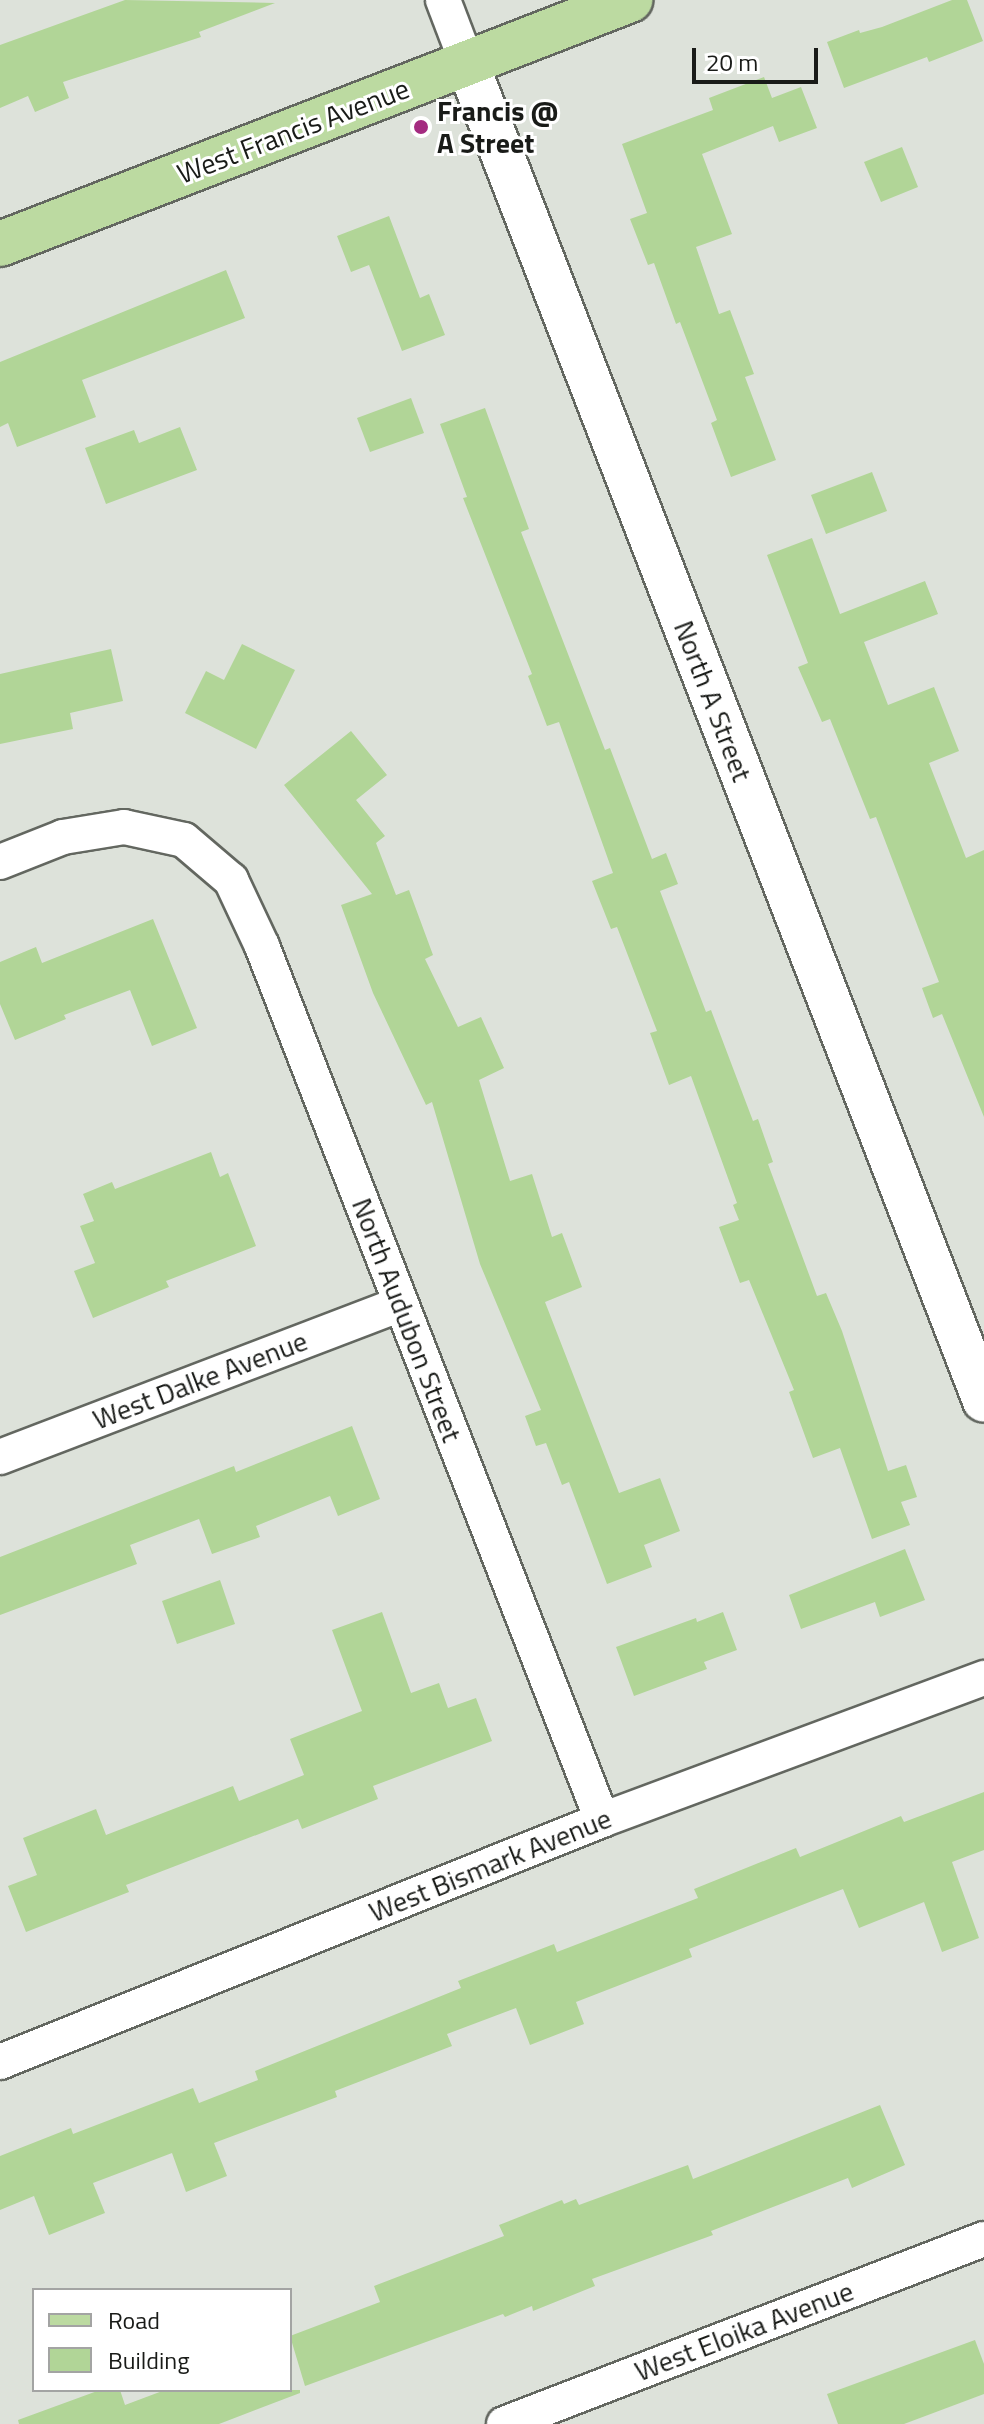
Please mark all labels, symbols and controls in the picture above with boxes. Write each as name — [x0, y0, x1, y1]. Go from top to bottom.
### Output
scale bar — [696, 32, 822, 82]
text: 20 m — [706, 44, 758, 80]
street label: West Francis Avenue — [172, 71, 414, 191]
place label: Francis @ A Street — [437, 94, 558, 160]
marker: Francis @ A Street — [412, 118, 430, 136]
street label: North A Street — [667, 616, 759, 786]
street label: North Audubon Street — [345, 1193, 469, 1447]
street label: West Dalke Avenue — [88, 1324, 312, 1436]
street label: West Bismark Avenue — [364, 1801, 616, 1929]
street label: West Eloika Avenue — [630, 2274, 858, 2388]
legend — [32, 2288, 292, 2392]
text: Road — [108, 2302, 160, 2338]
text: Building — [108, 2342, 190, 2378]

